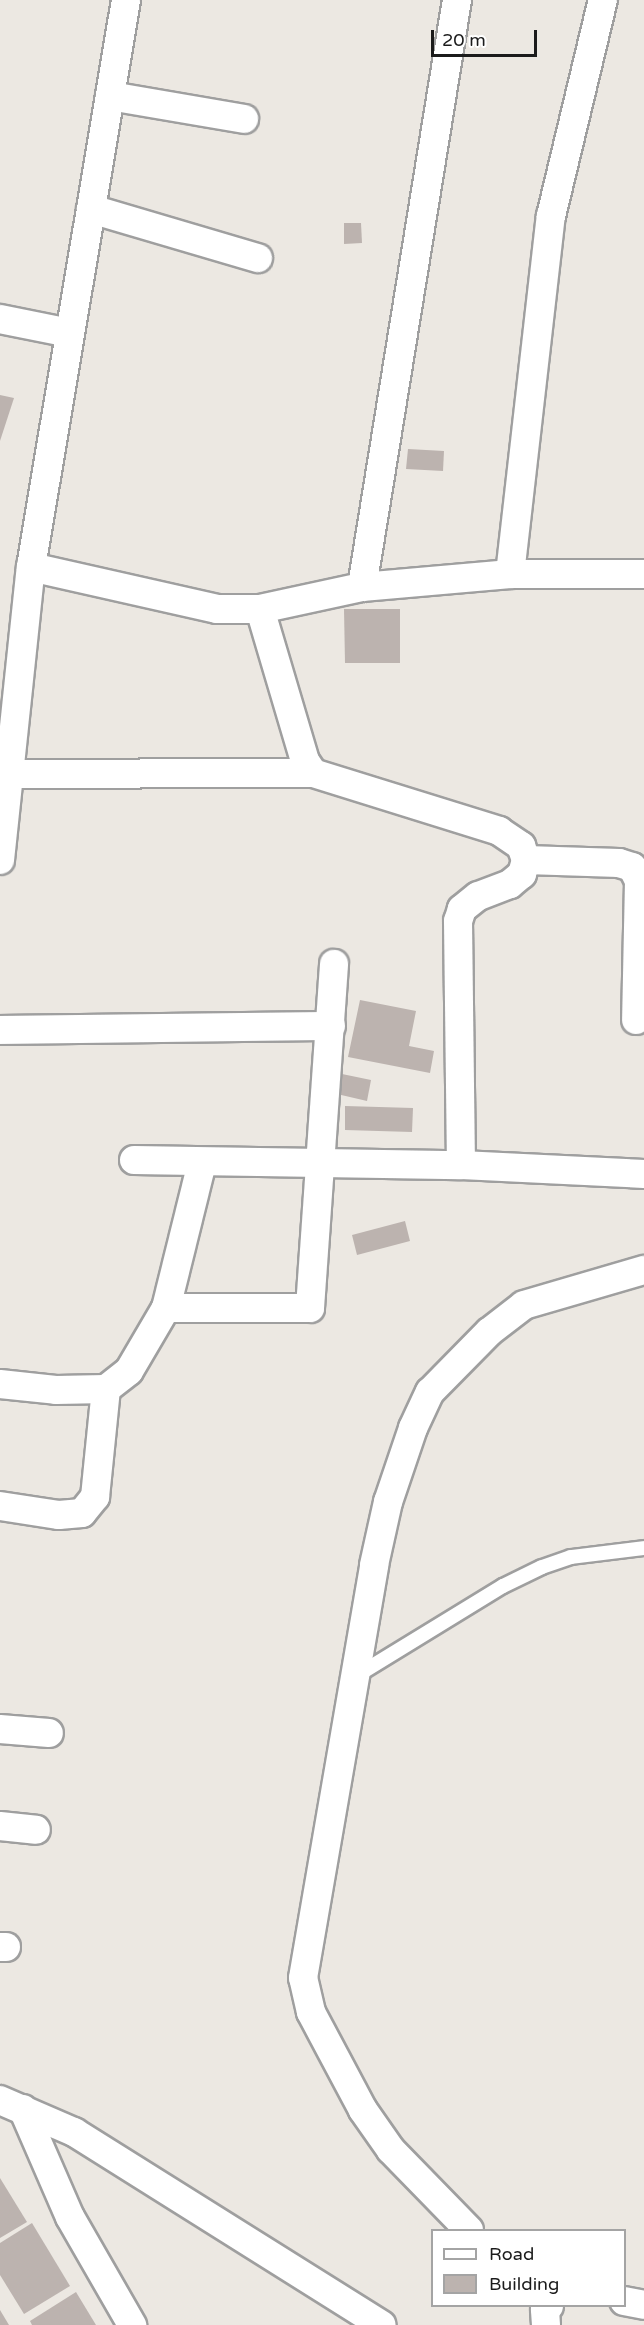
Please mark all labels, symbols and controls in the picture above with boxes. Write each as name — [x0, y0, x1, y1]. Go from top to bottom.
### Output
scale bar — [434, 18, 540, 56]
text: 20 m — [442, 29, 486, 51]
legend — [431, 2229, 626, 2307]
text: Road — [489, 2243, 534, 2265]
text: Building — [489, 2273, 559, 2295]

